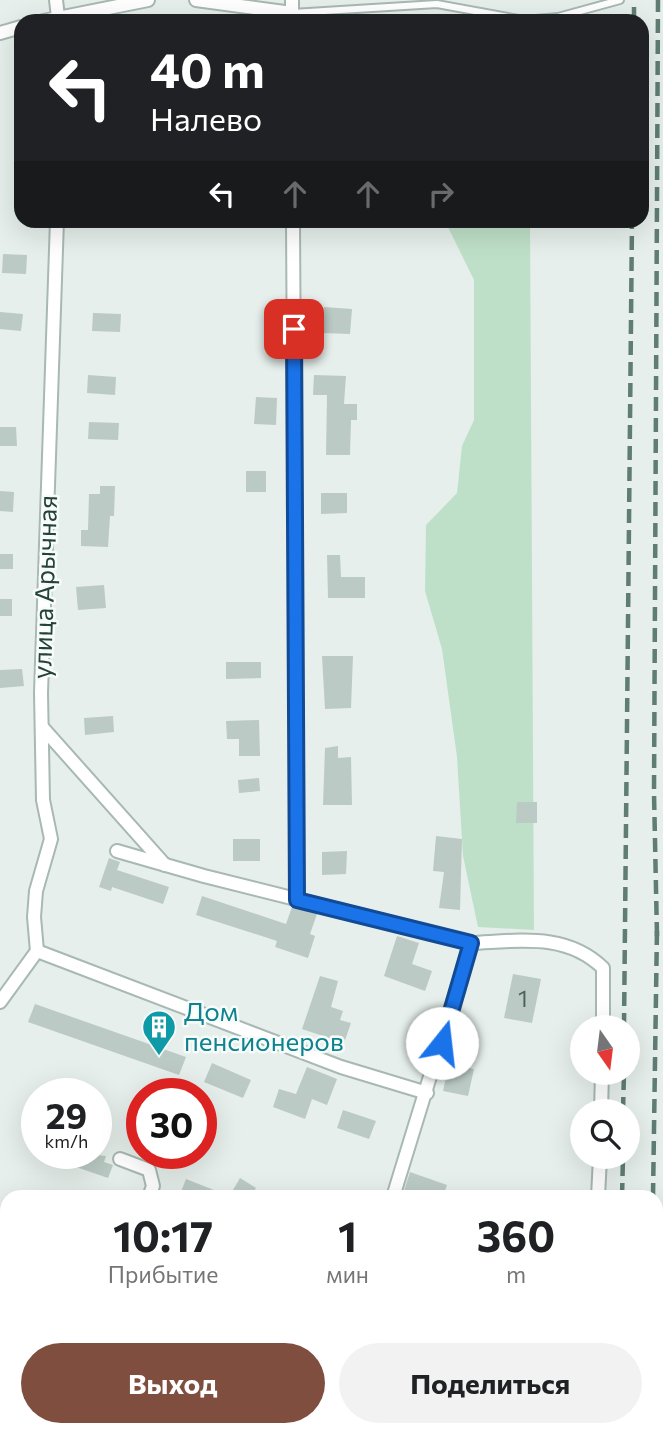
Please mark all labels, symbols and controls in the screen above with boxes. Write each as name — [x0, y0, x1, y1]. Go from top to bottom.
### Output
text: 40 m — [150, 38, 265, 98]
icon: left — [35, 42, 126, 133]
text: Налево — [150, 98, 262, 138]
icon: left — [203, 175, 241, 213]
icon: ahead — [276, 175, 314, 213]
icon: ahead — [349, 175, 387, 213]
icon: right — [422, 175, 460, 213]
pin — [264, 299, 324, 359]
icon: arrive — [275, 310, 313, 348]
street label: улица Арычная — [25, 495, 62, 679]
house number: 1 — [518, 984, 528, 1012]
place label: Дом пенсионеров — [184, 995, 344, 1056]
position arrow — [405, 1006, 479, 1080]
building icon: Дом пенсионеров — [140, 1008, 178, 1057]
north arrow — [570, 1015, 640, 1085]
map controls — [570, 1015, 640, 1169]
speed limit sign: 30 — [126, 1078, 217, 1169]
text: 29 — [46, 1093, 87, 1136]
button: search — [570, 1099, 640, 1169]
text: km/h — [45, 1130, 88, 1152]
text: 10:17 — [113, 1209, 213, 1261]
text: 1 — [338, 1209, 357, 1261]
text: 360 — [477, 1209, 555, 1261]
text: Прибытие — [108, 1260, 218, 1288]
text: мин — [326, 1260, 369, 1288]
text: m — [506, 1260, 526, 1288]
button: Выход — [21, 1343, 325, 1423]
button: Поделиться — [339, 1343, 642, 1423]

